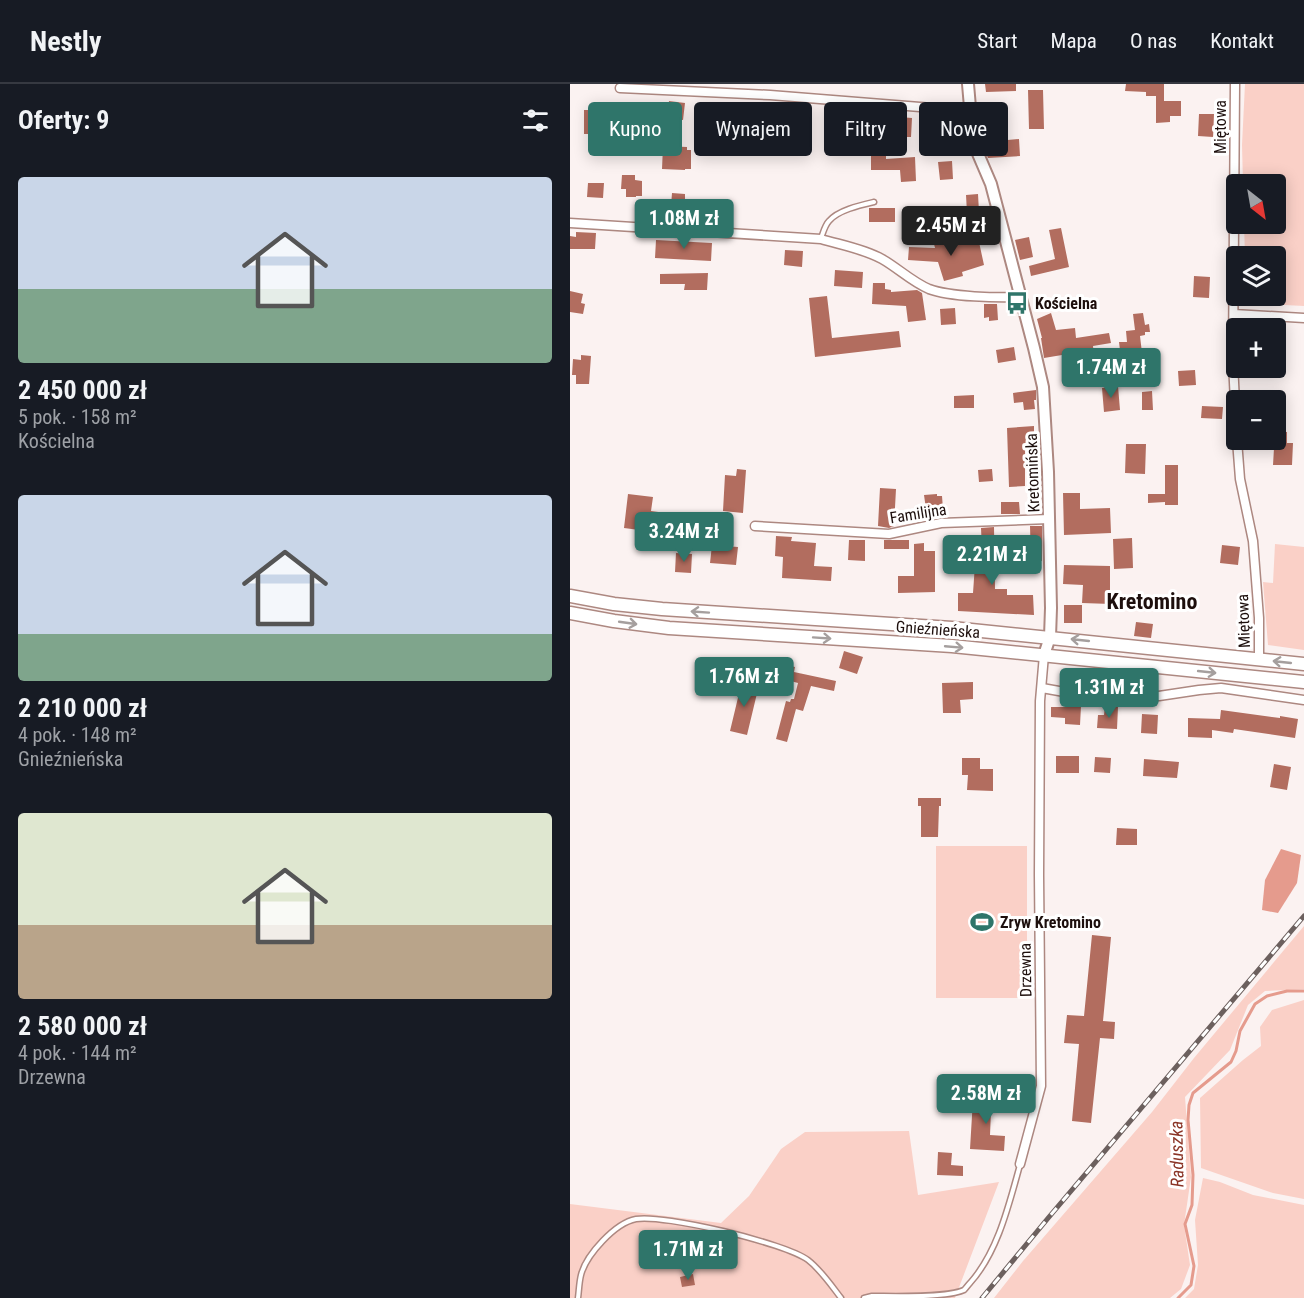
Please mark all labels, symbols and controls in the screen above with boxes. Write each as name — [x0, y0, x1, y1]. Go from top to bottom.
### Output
text: Nestly — [30, 25, 101, 58]
text: Start — [977, 29, 1018, 53]
text: Mapa — [1051, 29, 1097, 53]
text: O nas — [1130, 29, 1177, 53]
text: Kontakt — [1210, 29, 1274, 53]
street label: Miętowa — [1211, 100, 1230, 154]
chip: Kupno — [588, 102, 682, 156]
chip: Wynajem — [694, 102, 812, 156]
chip: Filtry — [824, 102, 907, 156]
chip: Nowe — [919, 102, 1008, 156]
icon: filters — [519, 104, 552, 137]
text: Oferty: 9 — [18, 105, 109, 135]
north arrow — [1226, 174, 1286, 234]
map controls — [1226, 174, 1286, 450]
pin: 1.08M zł — [622, 199, 746, 250]
text: 1.08M zł — [649, 206, 719, 230]
pin: 2.45M zł — [889, 206, 1013, 257]
text: 2.45M zł — [916, 213, 986, 237]
icon: home — [231, 216, 339, 324]
button: layers — [1226, 246, 1286, 306]
bus stop icon: Kościelna — [1004, 290, 1030, 316]
place label: Kościelna — [1035, 294, 1098, 313]
button: + — [1226, 318, 1286, 378]
pin: 1.74M zł — [1049, 348, 1173, 399]
text: 1.74M zł — [1076, 355, 1146, 379]
text: 2 450 000 zł — [18, 375, 147, 405]
button: − — [1226, 390, 1286, 450]
text: 5 pok. · 158 m² — [18, 405, 137, 429]
text: Kościelna — [18, 429, 95, 453]
street label: Kretomińska — [1022, 433, 1043, 513]
street label: Familijna — [888, 500, 948, 527]
pin: 3.24M zł — [622, 512, 746, 563]
text: 3.24M zł — [649, 519, 719, 543]
icon: home — [231, 534, 339, 642]
pin: 2.21M zł — [930, 535, 1054, 586]
text: 2.21M zł — [957, 542, 1027, 566]
district label: Kretomino — [1107, 589, 1197, 614]
street label: Miętowa — [1233, 594, 1254, 648]
one-way arrow — [690, 607, 710, 618]
street label: Gnieźnieńska — [895, 617, 981, 642]
one-way arrow — [617, 618, 637, 629]
one-way arrow — [812, 632, 832, 643]
one-way arrow — [1071, 634, 1091, 645]
one-way arrow — [943, 642, 963, 653]
one-way arrow — [1272, 656, 1292, 667]
pin: 1.76M zł — [682, 657, 806, 708]
text: 1.76M zł — [709, 664, 779, 688]
one-way arrow — [1197, 667, 1216, 678]
pin: 1.31M zł — [1047, 668, 1171, 719]
text: 1.31M zł — [1074, 675, 1144, 699]
text: 2 210 000 zł — [18, 693, 147, 723]
text: 4 pok. · 148 m² — [18, 723, 137, 747]
text: Gnieźnieńska — [18, 747, 123, 771]
icon: home — [231, 852, 339, 960]
sports icon: Zryw Kretomino — [969, 909, 995, 935]
place label: Zryw Kretomino — [1000, 913, 1101, 932]
street label: Drzewna — [1016, 943, 1035, 997]
text: 2 580 000 zł — [18, 1011, 147, 1041]
text: 4 pok. · 144 m² — [18, 1041, 137, 1065]
text: Drzewna — [18, 1065, 86, 1089]
pin: 2.58M zł — [924, 1074, 1048, 1125]
text: 2.58M zł — [951, 1081, 1021, 1105]
water label: Raduszka — [1165, 1121, 1188, 1187]
pin: 1.71M zł — [626, 1230, 750, 1281]
text: 1.71M zł — [653, 1237, 723, 1261]

